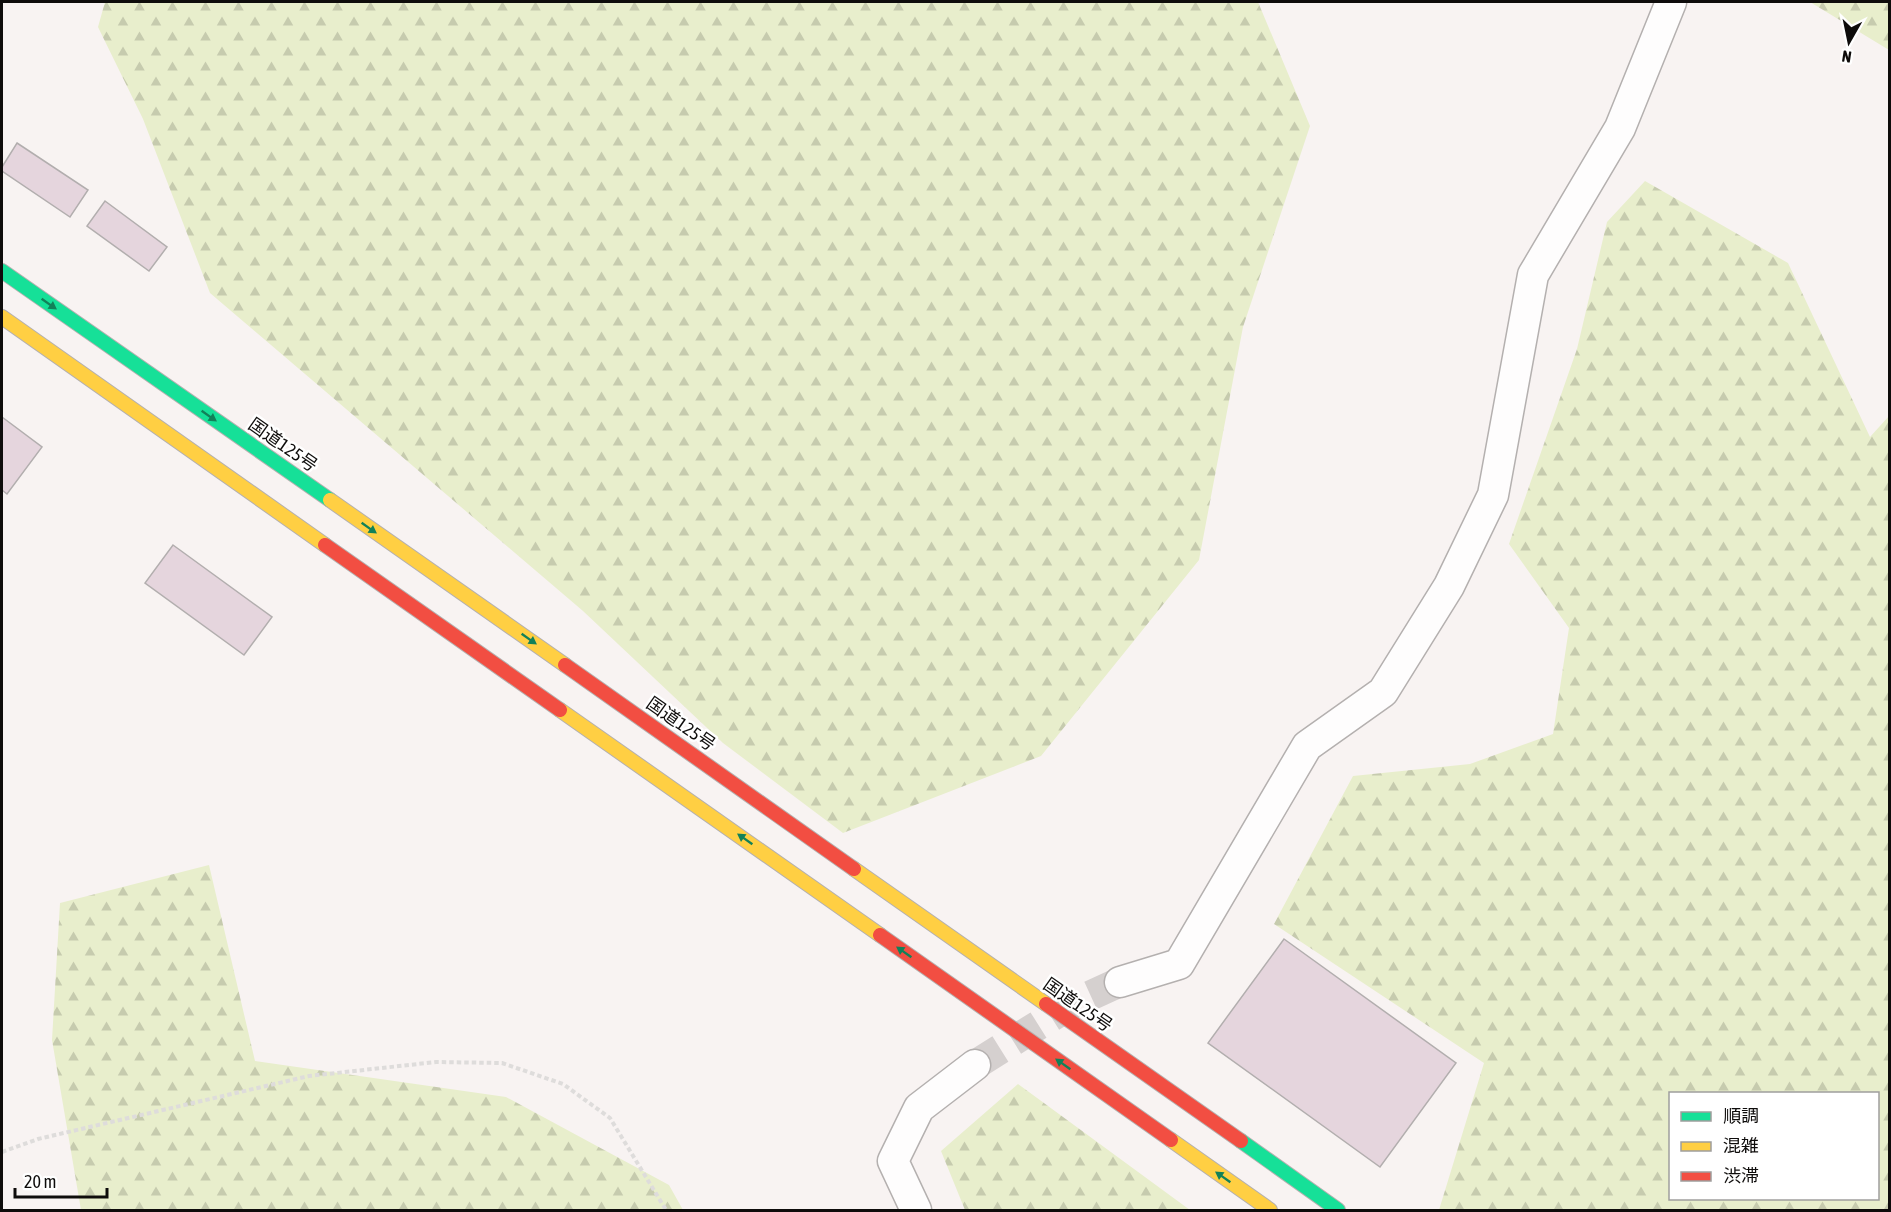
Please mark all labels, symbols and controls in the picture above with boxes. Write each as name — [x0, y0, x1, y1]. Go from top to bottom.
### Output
north arrow — [1819, 12, 1879, 72]
text: N — [1841, 47, 1853, 66]
one-way arrow — [41, 298, 57, 310]
one-way arrow — [201, 410, 217, 422]
street label: 国道125号 — [245, 413, 322, 476]
one-way arrow — [362, 521, 377, 533]
one-way arrow — [521, 633, 537, 645]
street label: 国道125号 — [643, 692, 720, 755]
one-way arrow — [737, 834, 752, 846]
one-way arrow — [896, 947, 912, 958]
street label: 国道125号 — [1040, 973, 1117, 1036]
one-way arrow — [1056, 1058, 1072, 1070]
legend — [1669, 1092, 1879, 1200]
text: 順調 — [1723, 1105, 1759, 1126]
text: 混雑 — [1723, 1135, 1759, 1156]
scale bar — [15, 1161, 106, 1199]
text: 渋滞 — [1723, 1165, 1759, 1186]
text: 20 m — [24, 1171, 56, 1192]
one-way arrow — [1215, 1171, 1231, 1183]

